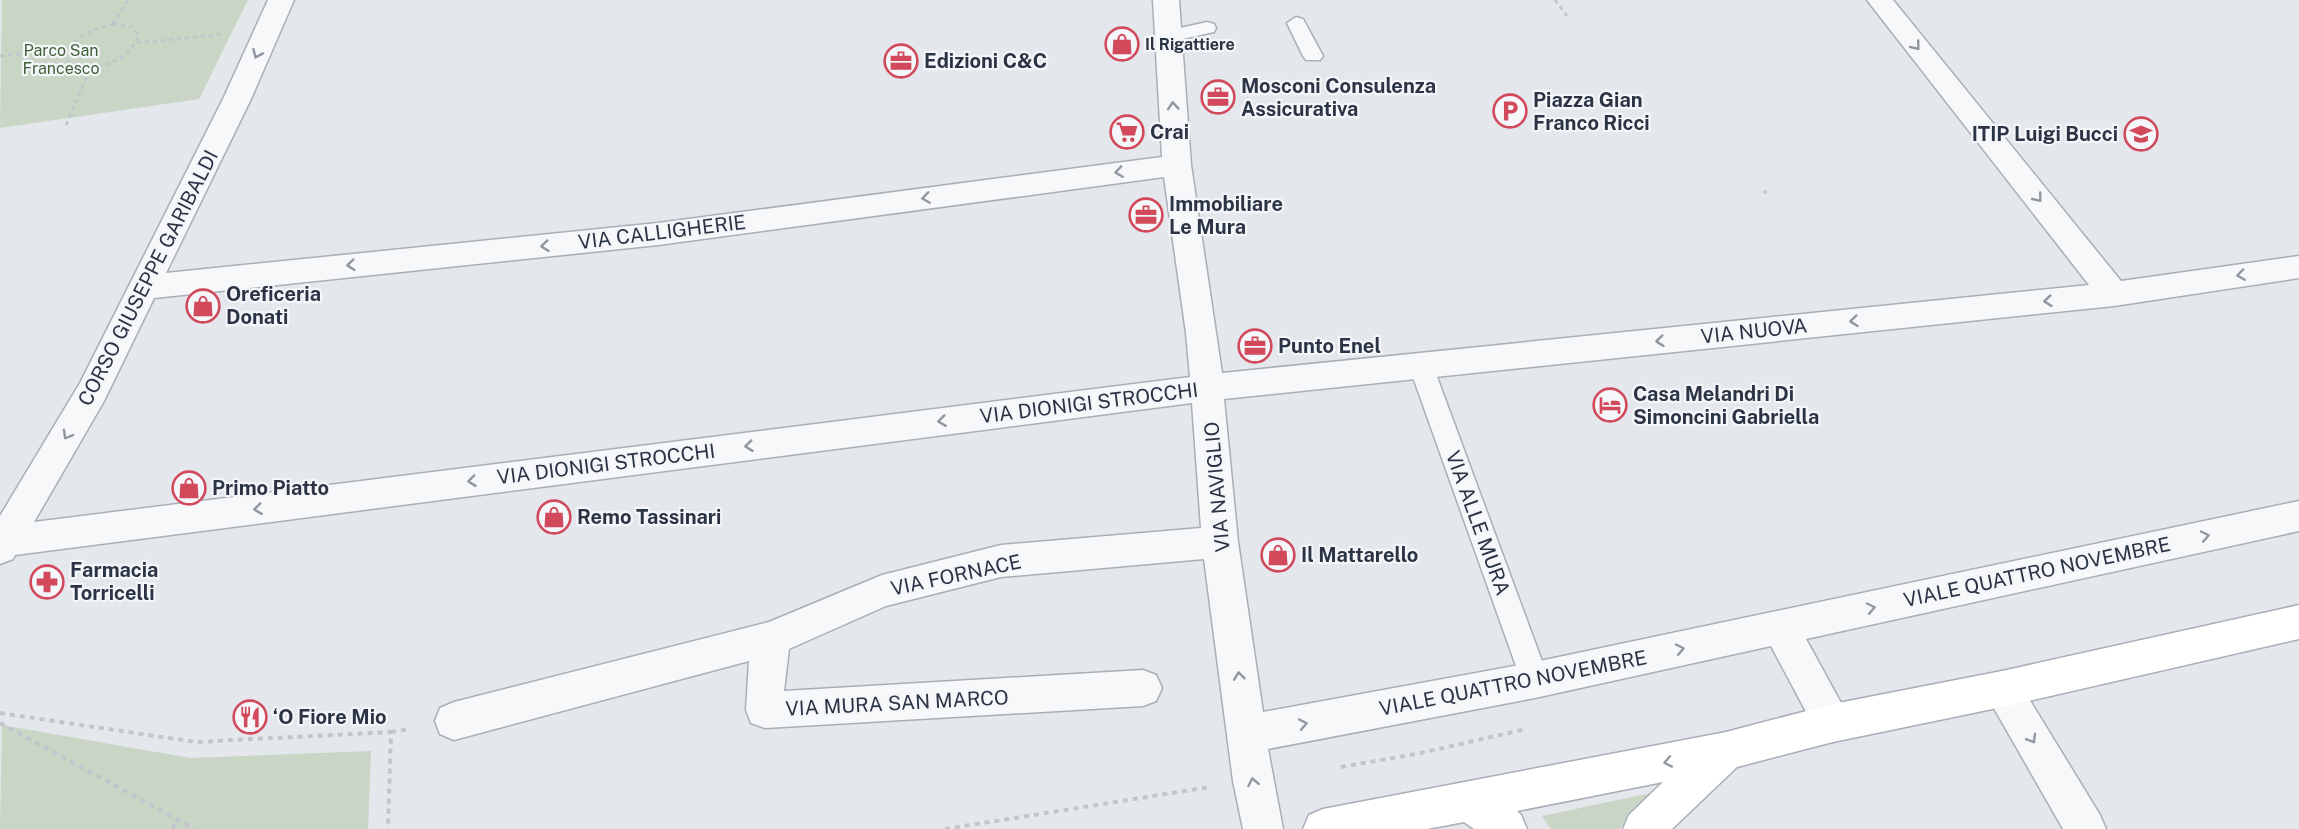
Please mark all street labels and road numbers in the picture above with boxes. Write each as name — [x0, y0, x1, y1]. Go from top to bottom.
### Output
street label: CORSO GIUSEPPE GARIBALDI — [73, 146, 223, 410]
street label: VIA CALLIGHERIE — [577, 210, 747, 254]
street label: VIA NUOVA — [1700, 313, 1808, 349]
street label: VIA DIONIGI STROCCHI — [979, 378, 1199, 428]
street label: VIA NAVIGLIO — [1199, 421, 1235, 553]
street label: VIA DIONIGI STROCCHI — [496, 439, 716, 489]
street label: VIA ALLE MURA — [1441, 447, 1515, 599]
street label: VIALE QUATTRO NOVEMBRE — [1901, 532, 2173, 612]
street label: VIA FORNACE — [888, 549, 1024, 601]
street label: VIALE QUATTRO NOVEMBRE — [1377, 645, 1649, 721]
street label: VIA MURA SAN MARCO — [785, 685, 1009, 721]

